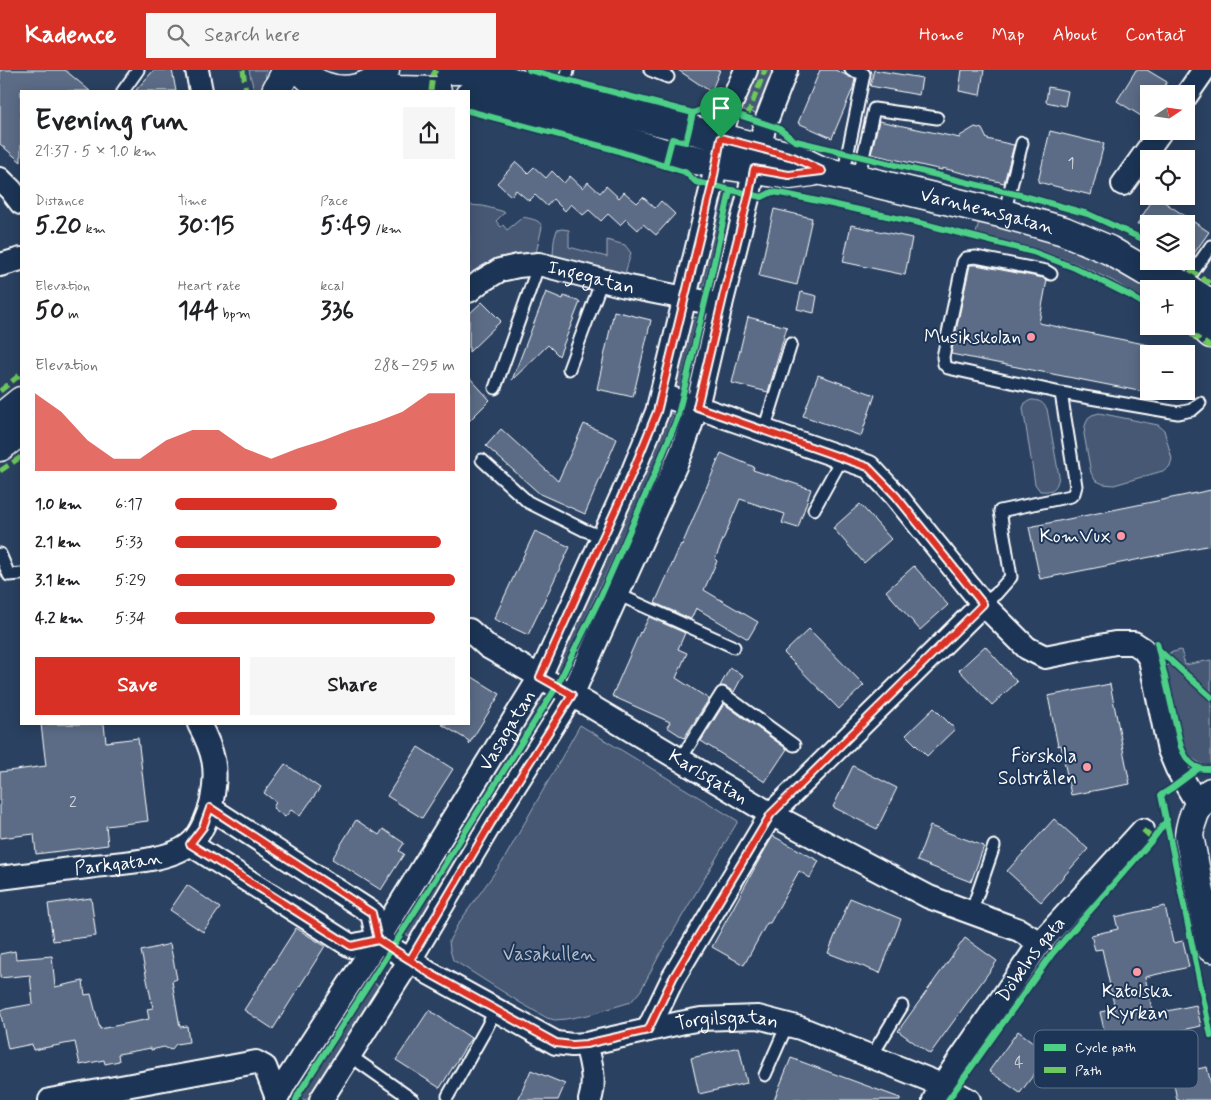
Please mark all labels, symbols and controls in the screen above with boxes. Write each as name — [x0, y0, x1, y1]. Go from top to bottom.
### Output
search box — [146, 13, 496, 58]
text: Kadence — [25, 20, 116, 51]
icon: search — [164, 21, 192, 49]
text: Search here — [204, 23, 300, 48]
text: Home — [919, 23, 964, 47]
text: Map — [992, 23, 1025, 47]
text: About — [1053, 23, 1097, 47]
text: Contact — [1125, 23, 1186, 47]
north arrow — [1140, 85, 1195, 140]
map controls — [1140, 85, 1195, 400]
pin — [700, 87, 742, 138]
icon: arrive — [707, 94, 735, 122]
text: Evening run — [35, 103, 188, 140]
button: share — [403, 107, 455, 159]
text: 21:37 · 5 × 1.0 km — [35, 141, 157, 162]
button: locate — [1140, 150, 1195, 205]
house number: 1 — [1067, 153, 1075, 174]
street label: Varnhemsgatan — [918, 182, 1057, 240]
text: Distance — [35, 192, 84, 210]
text: Time — [178, 192, 207, 210]
text: Pace — [320, 192, 348, 210]
text: 5.20 — [35, 210, 82, 243]
text: 30:15 — [178, 210, 234, 243]
text: 5:49 — [320, 210, 371, 243]
button: layers — [1140, 215, 1195, 270]
text: km — [82, 220, 106, 238]
text: /km — [371, 220, 402, 238]
street label: Ingegatan — [545, 254, 637, 300]
text: Elevation — [35, 277, 90, 295]
text: Heart rate — [178, 277, 241, 295]
text: kcal — [320, 277, 344, 295]
button: + — [1140, 280, 1195, 335]
text: 50 — [35, 295, 64, 328]
text: 144 — [178, 295, 219, 328]
text: 336 — [320, 295, 354, 328]
text: m — [64, 305, 79, 323]
text: bpm — [219, 305, 251, 323]
place label: Musikskolan — [924, 325, 1021, 350]
marker: Musikskolan — [1025, 331, 1037, 343]
button: − — [1140, 345, 1195, 400]
text: Elevation — [35, 355, 98, 376]
text: 288–295 m — [374, 355, 455, 376]
text: 1.0 km — [35, 494, 82, 515]
text: 6:17 — [115, 494, 143, 515]
place label: KomVux — [1039, 524, 1111, 549]
marker: KomVux — [1115, 530, 1127, 542]
text: 2.1 km — [35, 532, 81, 553]
text: 5:33 — [115, 532, 143, 553]
text: 3.1 km — [35, 570, 80, 591]
text: 5:29 — [115, 570, 146, 591]
text: 4.2 km — [35, 608, 83, 629]
text: 5:34 — [115, 608, 146, 629]
button: Save — [35, 657, 240, 715]
button: Share — [250, 657, 455, 715]
street label: Vasagatan — [473, 685, 542, 776]
street label: Karlsgatan — [664, 743, 753, 810]
place label: Förskola Solstrålen — [998, 744, 1077, 791]
marker: Förskola Solstrålen — [1081, 761, 1093, 773]
house number: 2 — [69, 792, 77, 813]
street label: Parkgatan — [73, 845, 164, 881]
street label: Döbelns gata — [991, 911, 1071, 1007]
park label: Vasakullen — [503, 942, 595, 967]
marker: Katolska Kyrkan — [1131, 966, 1143, 978]
place label: Katolska Kyrkan — [1102, 979, 1173, 1026]
street label: Torgilsgatan — [673, 1004, 782, 1036]
legend — [1034, 1030, 1198, 1088]
text: Cycle path — [1075, 1039, 1136, 1057]
house number: 4 — [1014, 1052, 1024, 1073]
text: Path — [1075, 1062, 1102, 1080]

